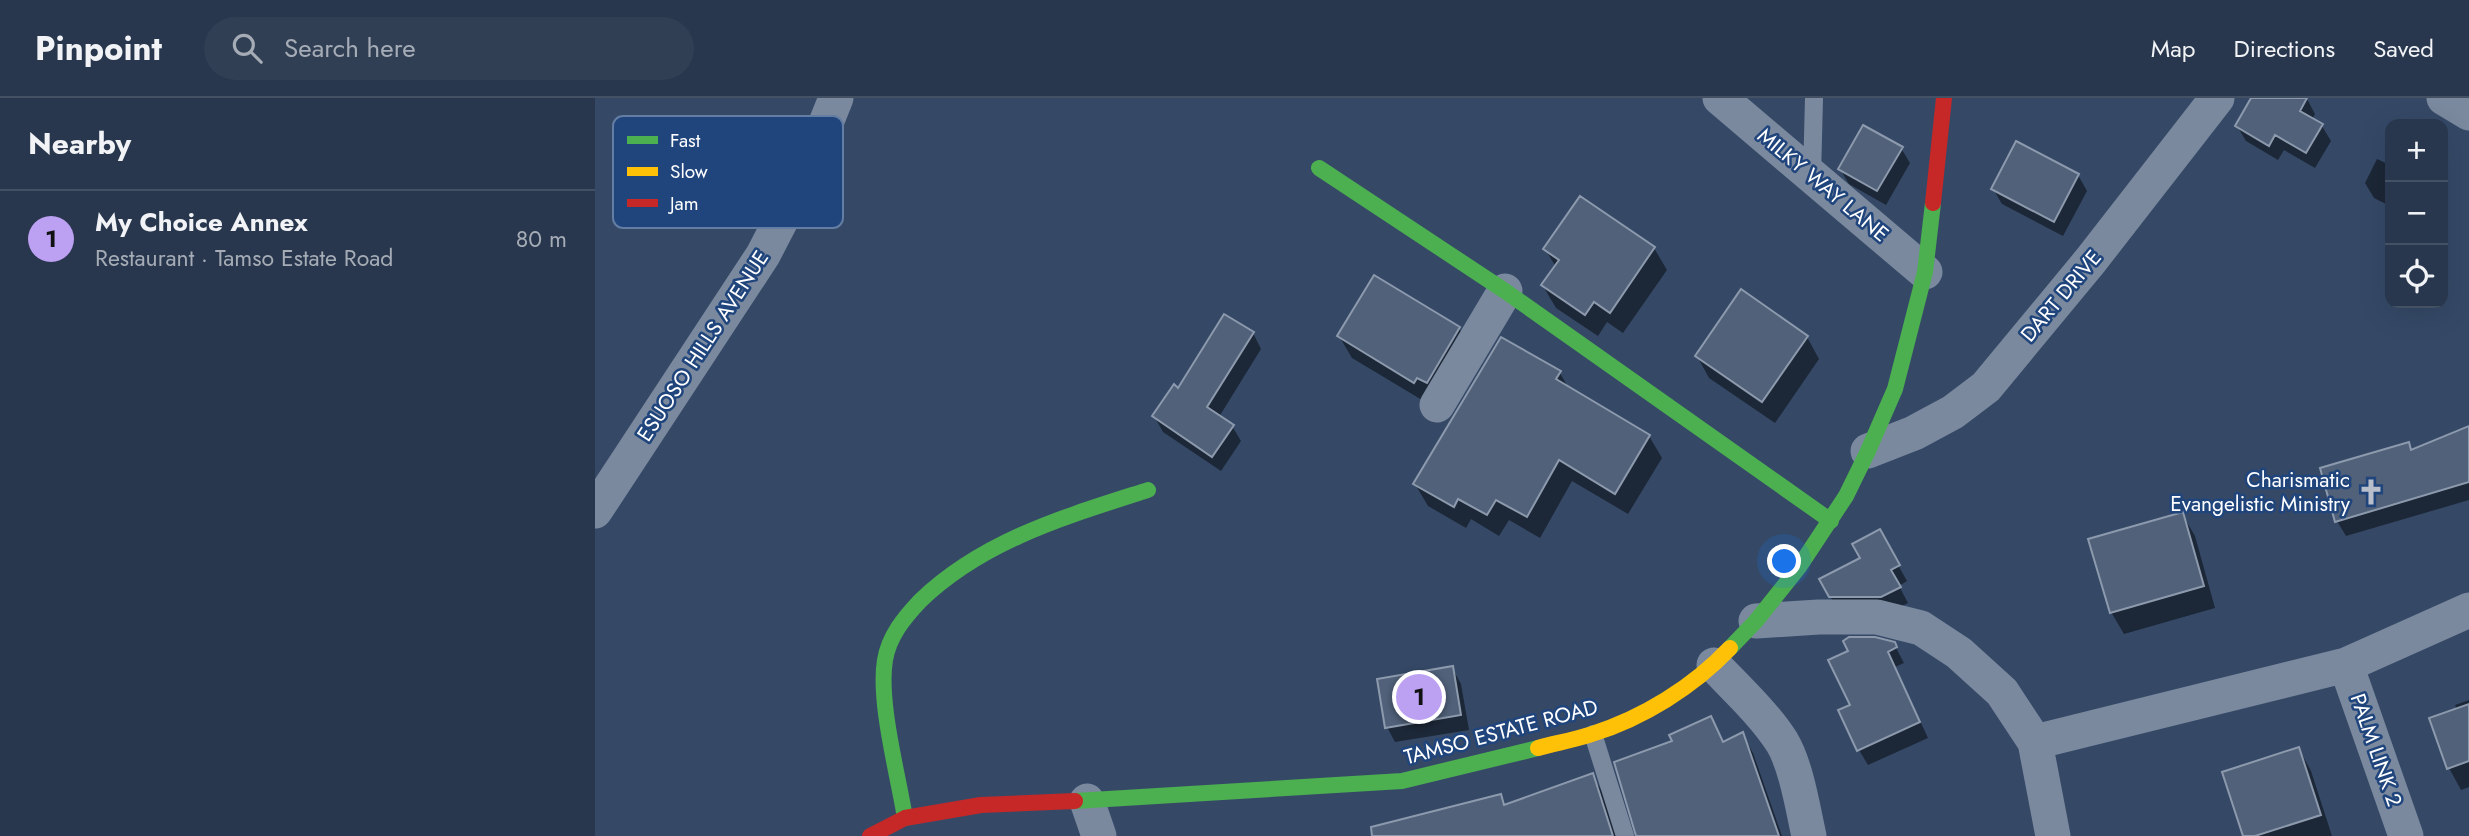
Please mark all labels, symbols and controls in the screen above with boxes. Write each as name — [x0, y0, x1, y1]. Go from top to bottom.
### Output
search box — [204, 17, 694, 80]
text: Pinpoint — [35, 25, 162, 72]
icon: search — [228, 29, 266, 67]
text: Search here — [284, 29, 416, 67]
text: Map — [2151, 31, 2196, 66]
text: Directions — [2234, 31, 2335, 66]
text: Saved — [2373, 31, 2434, 66]
legend — [613, 116, 843, 228]
map controls — [2385, 119, 2448, 308]
button: + — [2385, 119, 2448, 182]
street label: MILKY WAY LANE — [1751, 121, 1895, 249]
text: Nearby — [28, 122, 131, 165]
text: Fast — [670, 127, 701, 154]
text: Slow — [670, 158, 708, 185]
button: − — [2385, 182, 2448, 245]
text: Jam — [667, 190, 699, 217]
text: My Choice Annex — [95, 203, 308, 241]
text: 1 — [45, 222, 57, 256]
text: 80 m — [516, 222, 567, 256]
text: Restaurant · Tamso Estate Road — [95, 241, 393, 275]
street label: DART DRIVE — [2014, 243, 2108, 349]
street label: ESUOSO HILLS AVENUE — [630, 245, 776, 447]
button: locate — [2385, 245, 2448, 308]
place label: Charismatic Evangelistic Ministry — [2170, 465, 2351, 519]
church icon: Charismatic Evangelistic Ministry — [2356, 477, 2386, 507]
your location — [1767, 544, 1801, 578]
pin: 1 — [1396, 671, 1442, 723]
street label: PALM LINK 2 — [2343, 689, 2409, 811]
street label: TAMSO ESTATE ROAD — [1401, 692, 1601, 772]

